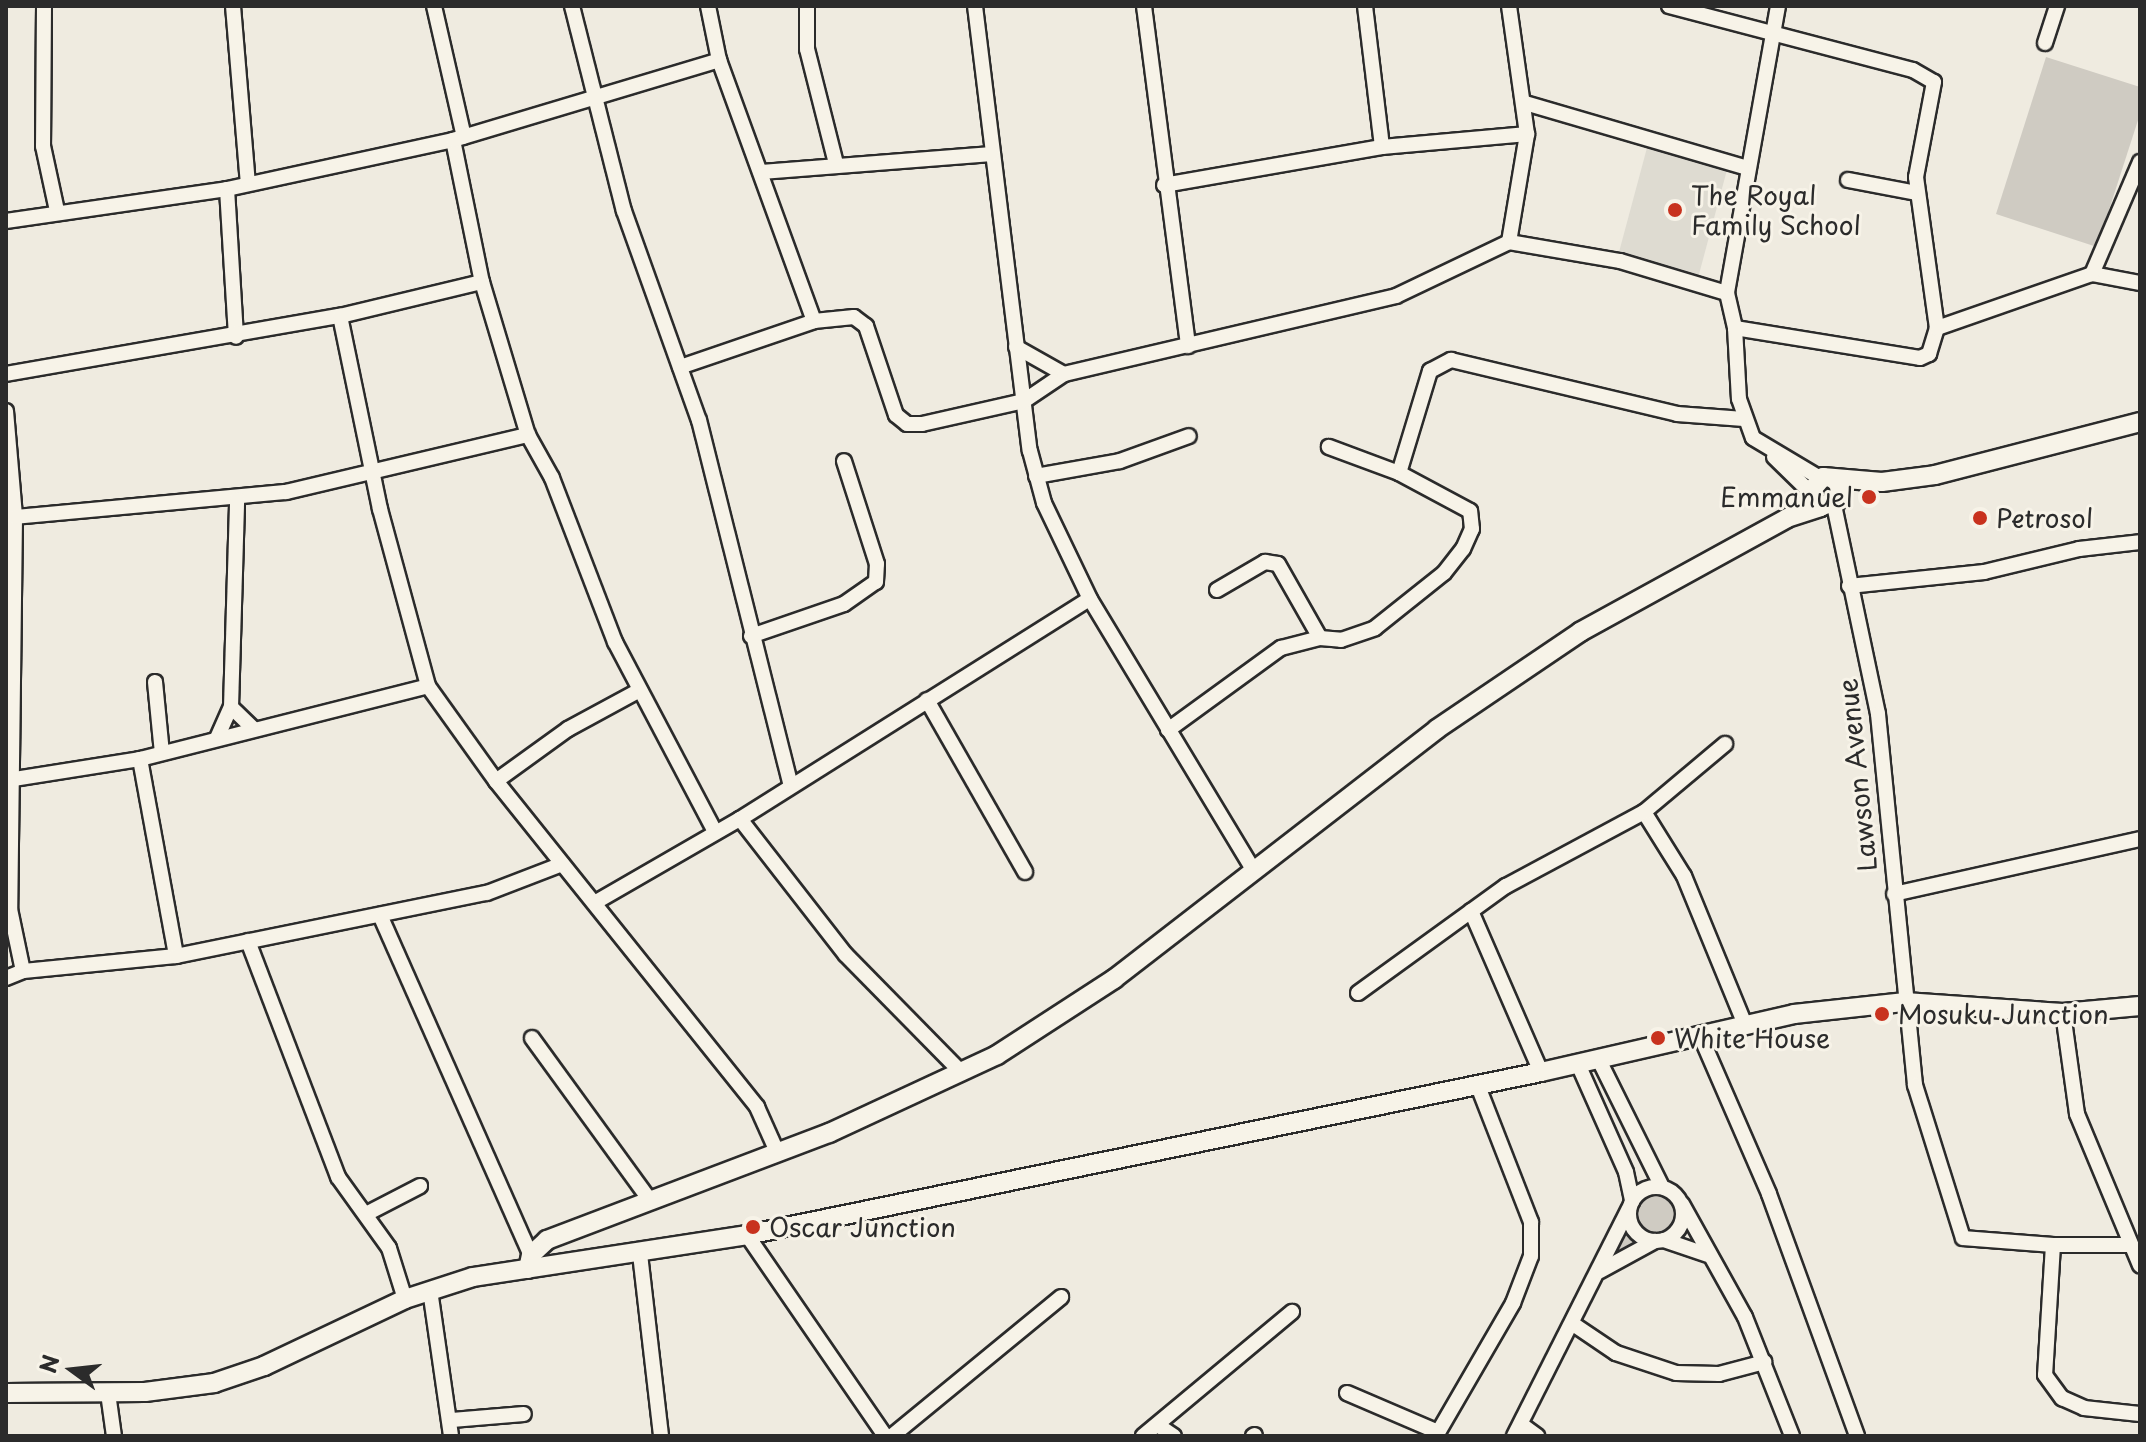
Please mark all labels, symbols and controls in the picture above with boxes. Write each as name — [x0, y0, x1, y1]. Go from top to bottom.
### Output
place label: The Royal Family School — [1691, 179, 1863, 240]
marker: The Royal Family School — [1666, 201, 1684, 219]
place label: Emmanuel — [1720, 481, 1853, 513]
marker: Emmanuel — [1860, 488, 1878, 506]
place label: Petrosol — [1996, 502, 2093, 534]
marker: Petrosol — [1971, 509, 1989, 527]
street label: Lawson Avenue — [1832, 679, 1882, 871]
place label: Mosuku Junction — [1898, 998, 2110, 1030]
marker: Mosuku Junction — [1873, 1005, 1891, 1023]
place label: White House — [1674, 1022, 1831, 1054]
marker: White House — [1649, 1029, 1667, 1047]
place label: Oscar Junction — [769, 1211, 958, 1243]
marker: Oscar Junction — [744, 1218, 762, 1236]
north arrow — [32, 1330, 112, 1410]
text: N — [30, 1351, 67, 1376]

